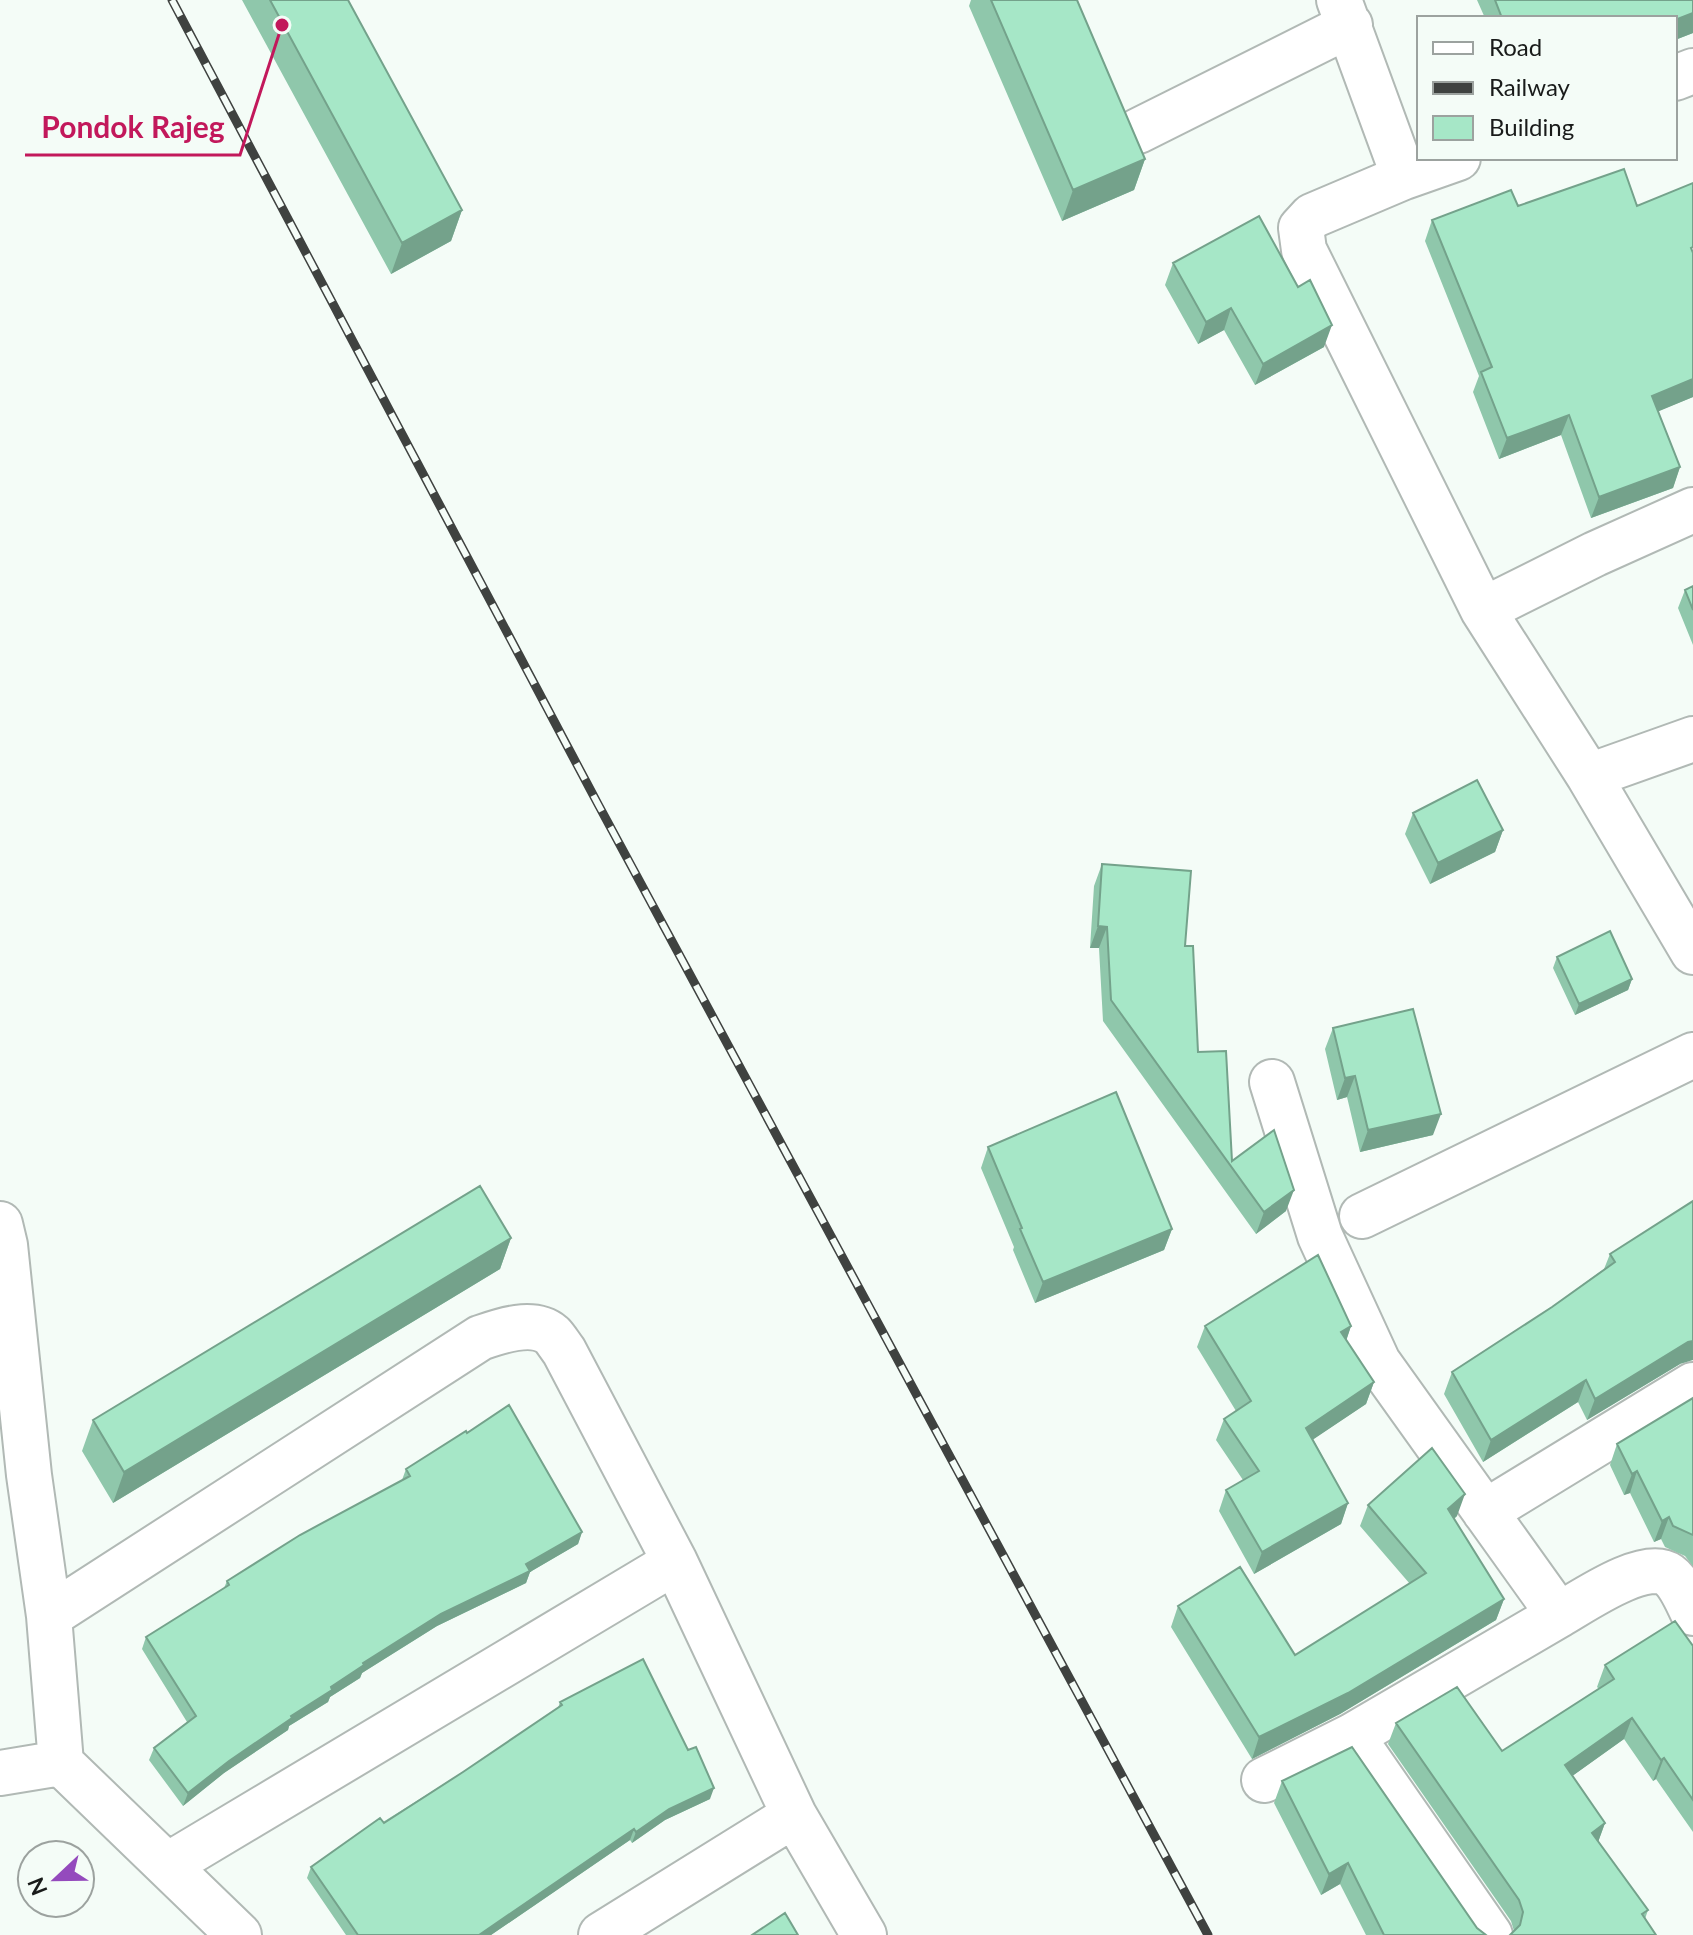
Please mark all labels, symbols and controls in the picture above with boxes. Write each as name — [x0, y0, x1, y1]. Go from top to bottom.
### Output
legend — [1417, 16, 1677, 160]
text: Road — [1489, 32, 1542, 61]
text: Railway — [1489, 72, 1571, 101]
callout: Pondok Rajeg — [25, 101, 240, 155]
text: Pondok Rajeg — [41, 108, 225, 144]
text: Building — [1489, 112, 1574, 141]
north arrow — [16, 1839, 96, 1919]
text: N — [21, 1874, 53, 1900]

